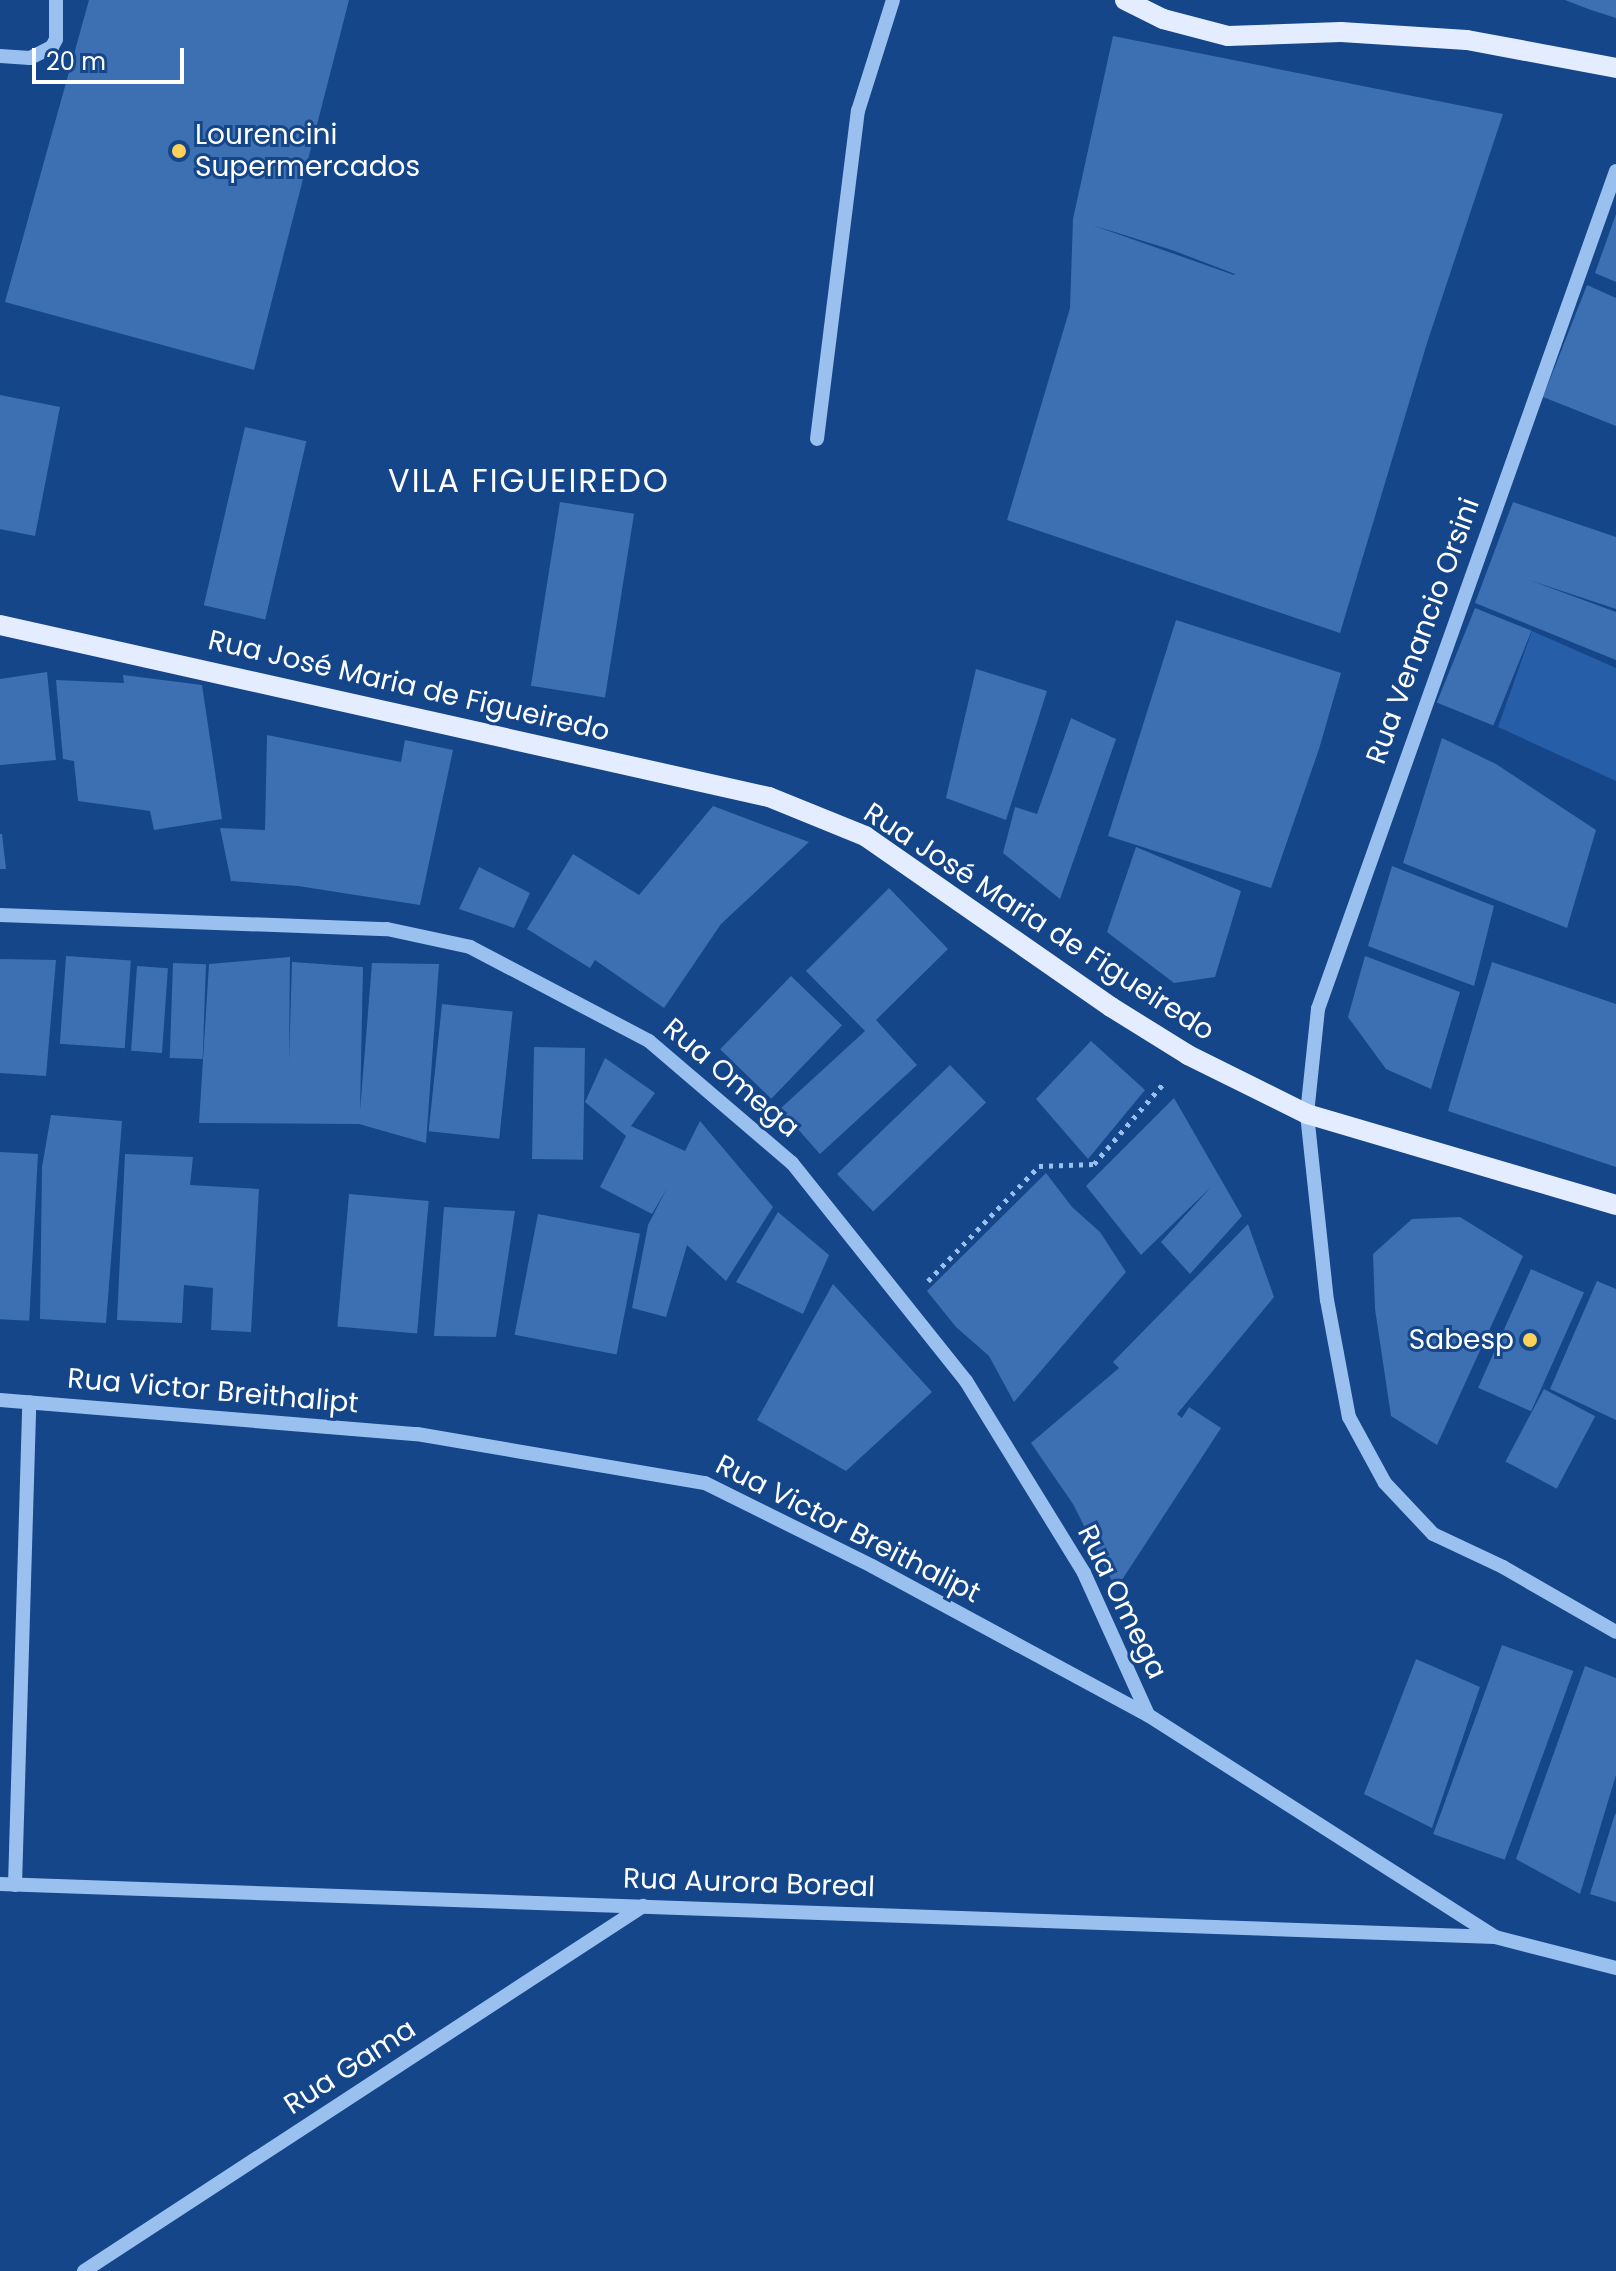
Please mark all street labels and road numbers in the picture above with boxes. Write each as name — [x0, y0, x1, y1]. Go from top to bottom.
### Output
street label: Rua Venancio Orsini — [1359, 493, 1487, 769]
street label: Rua José Maria de Figueiredo — [205, 623, 613, 749]
street label: Rua José Maria de Figueiredo — [858, 796, 1220, 1048]
street label: Rua Omega — [656, 1011, 806, 1145]
street label: Rua Victor Breithalipt — [66, 1362, 360, 1420]
street label: Rua Victor Breithalipt — [710, 1448, 986, 1610]
street label: Rua Omega — [1070, 1519, 1174, 1685]
street label: Rua Aurora Boreal — [622, 1862, 876, 1904]
street label: Rua Gama — [278, 2012, 422, 2122]

